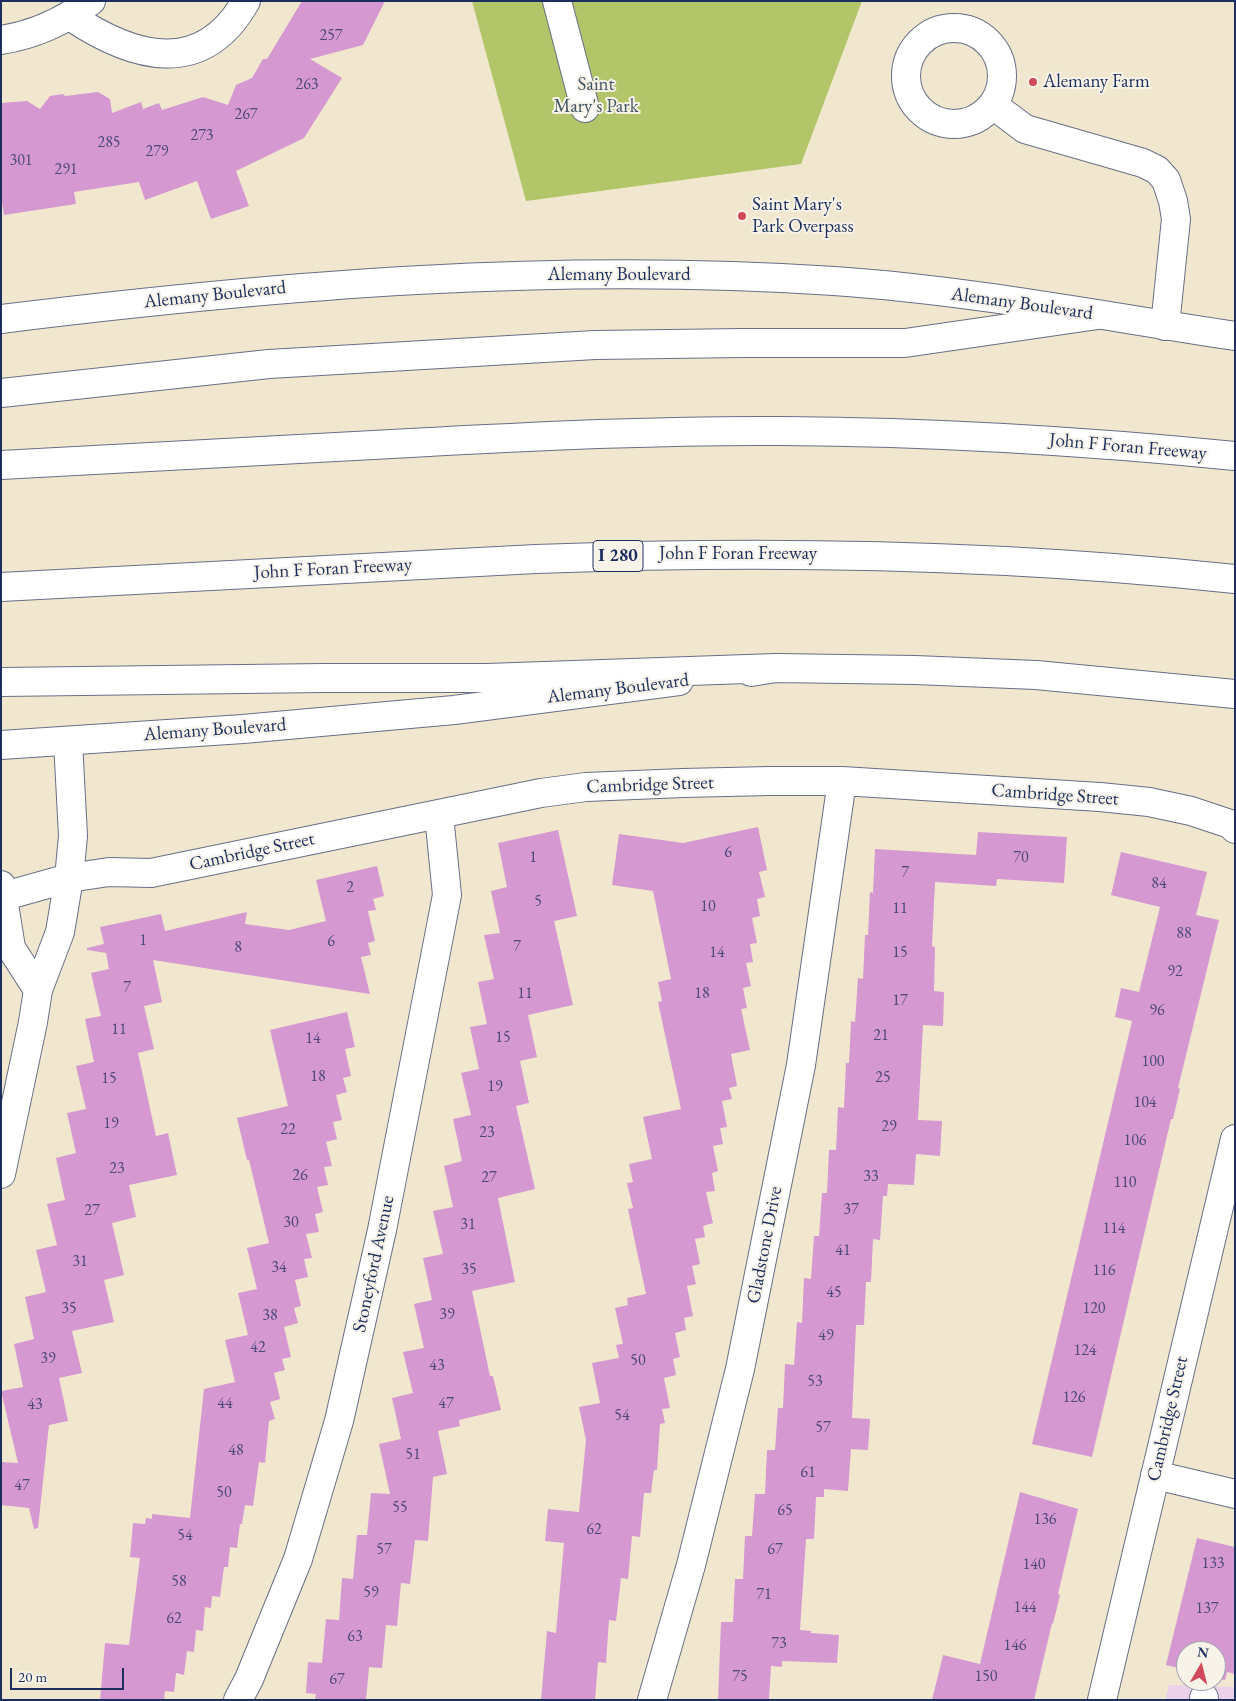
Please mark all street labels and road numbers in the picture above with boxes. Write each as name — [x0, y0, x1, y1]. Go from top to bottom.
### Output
street label: Alemany Boulevard — [548, 264, 690, 286]
street label: Alemany Boulevard — [143, 276, 287, 314]
street label: Alemany Boulevard — [950, 283, 1094, 325]
street label: John F Foran Freeway — [1048, 429, 1208, 465]
road number: I 280 — [593, 540, 643, 572]
street label: John F Foran Freeway — [659, 543, 817, 565]
street label: John F Foran Freeway — [253, 553, 413, 585]
street label: Alemany Boulevard — [546, 669, 690, 709]
street label: Alemany Boulevard — [143, 714, 287, 746]
street label: Cambridge Street — [586, 771, 714, 799]
street label: Cambridge Street — [991, 779, 1119, 811]
street label: Cambridge Street — [187, 828, 317, 876]
street label: Gladstone Drive — [742, 1184, 788, 1306]
street label: Stoneyford Avenue — [348, 1194, 400, 1334]
street label: Cambridge Street — [1143, 1354, 1193, 1484]

